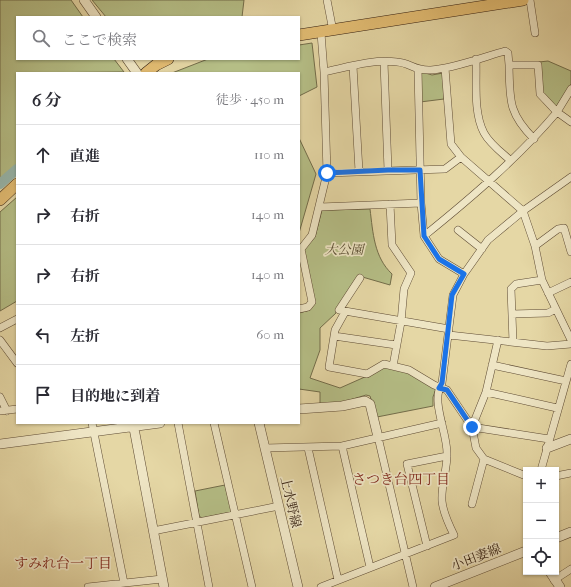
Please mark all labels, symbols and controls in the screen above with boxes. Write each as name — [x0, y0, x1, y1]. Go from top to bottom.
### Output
search box — [16, 16, 300, 60]
icon: search — [30, 27, 52, 49]
text: ここで検索 — [62, 31, 137, 49]
text: 6 分 — [32, 90, 62, 110]
text: 徒歩 · 450 m — [216, 92, 284, 107]
icon: ahead — [32, 144, 54, 166]
text: 直進 — [70, 147, 100, 165]
text: 110 m — [254, 147, 284, 162]
route start — [318, 164, 336, 182]
icon: right — [32, 204, 54, 226]
text: 右折 — [70, 207, 100, 225]
text: 140 m — [251, 207, 284, 222]
park label: 大公園 — [324, 242, 365, 257]
icon: right — [32, 264, 54, 286]
text: 右折 — [70, 267, 100, 285]
text: 140 m — [251, 267, 284, 282]
icon: left — [32, 324, 54, 346]
text: 左折 — [70, 327, 100, 345]
text: 60 m — [256, 327, 284, 342]
icon: arrive — [32, 384, 54, 406]
text: 目的地に到着 — [70, 387, 160, 405]
route end — [463, 418, 481, 436]
map controls — [523, 467, 559, 575]
button: + — [523, 467, 559, 503]
district label: さつき台四丁目 — [352, 471, 450, 488]
street label: 上水野線 — [278, 475, 304, 529]
button: − — [523, 503, 559, 539]
button: locate — [523, 539, 559, 575]
street label: 小田妻線 — [449, 541, 503, 573]
district label: すみれ台一丁目 — [14, 555, 112, 572]

